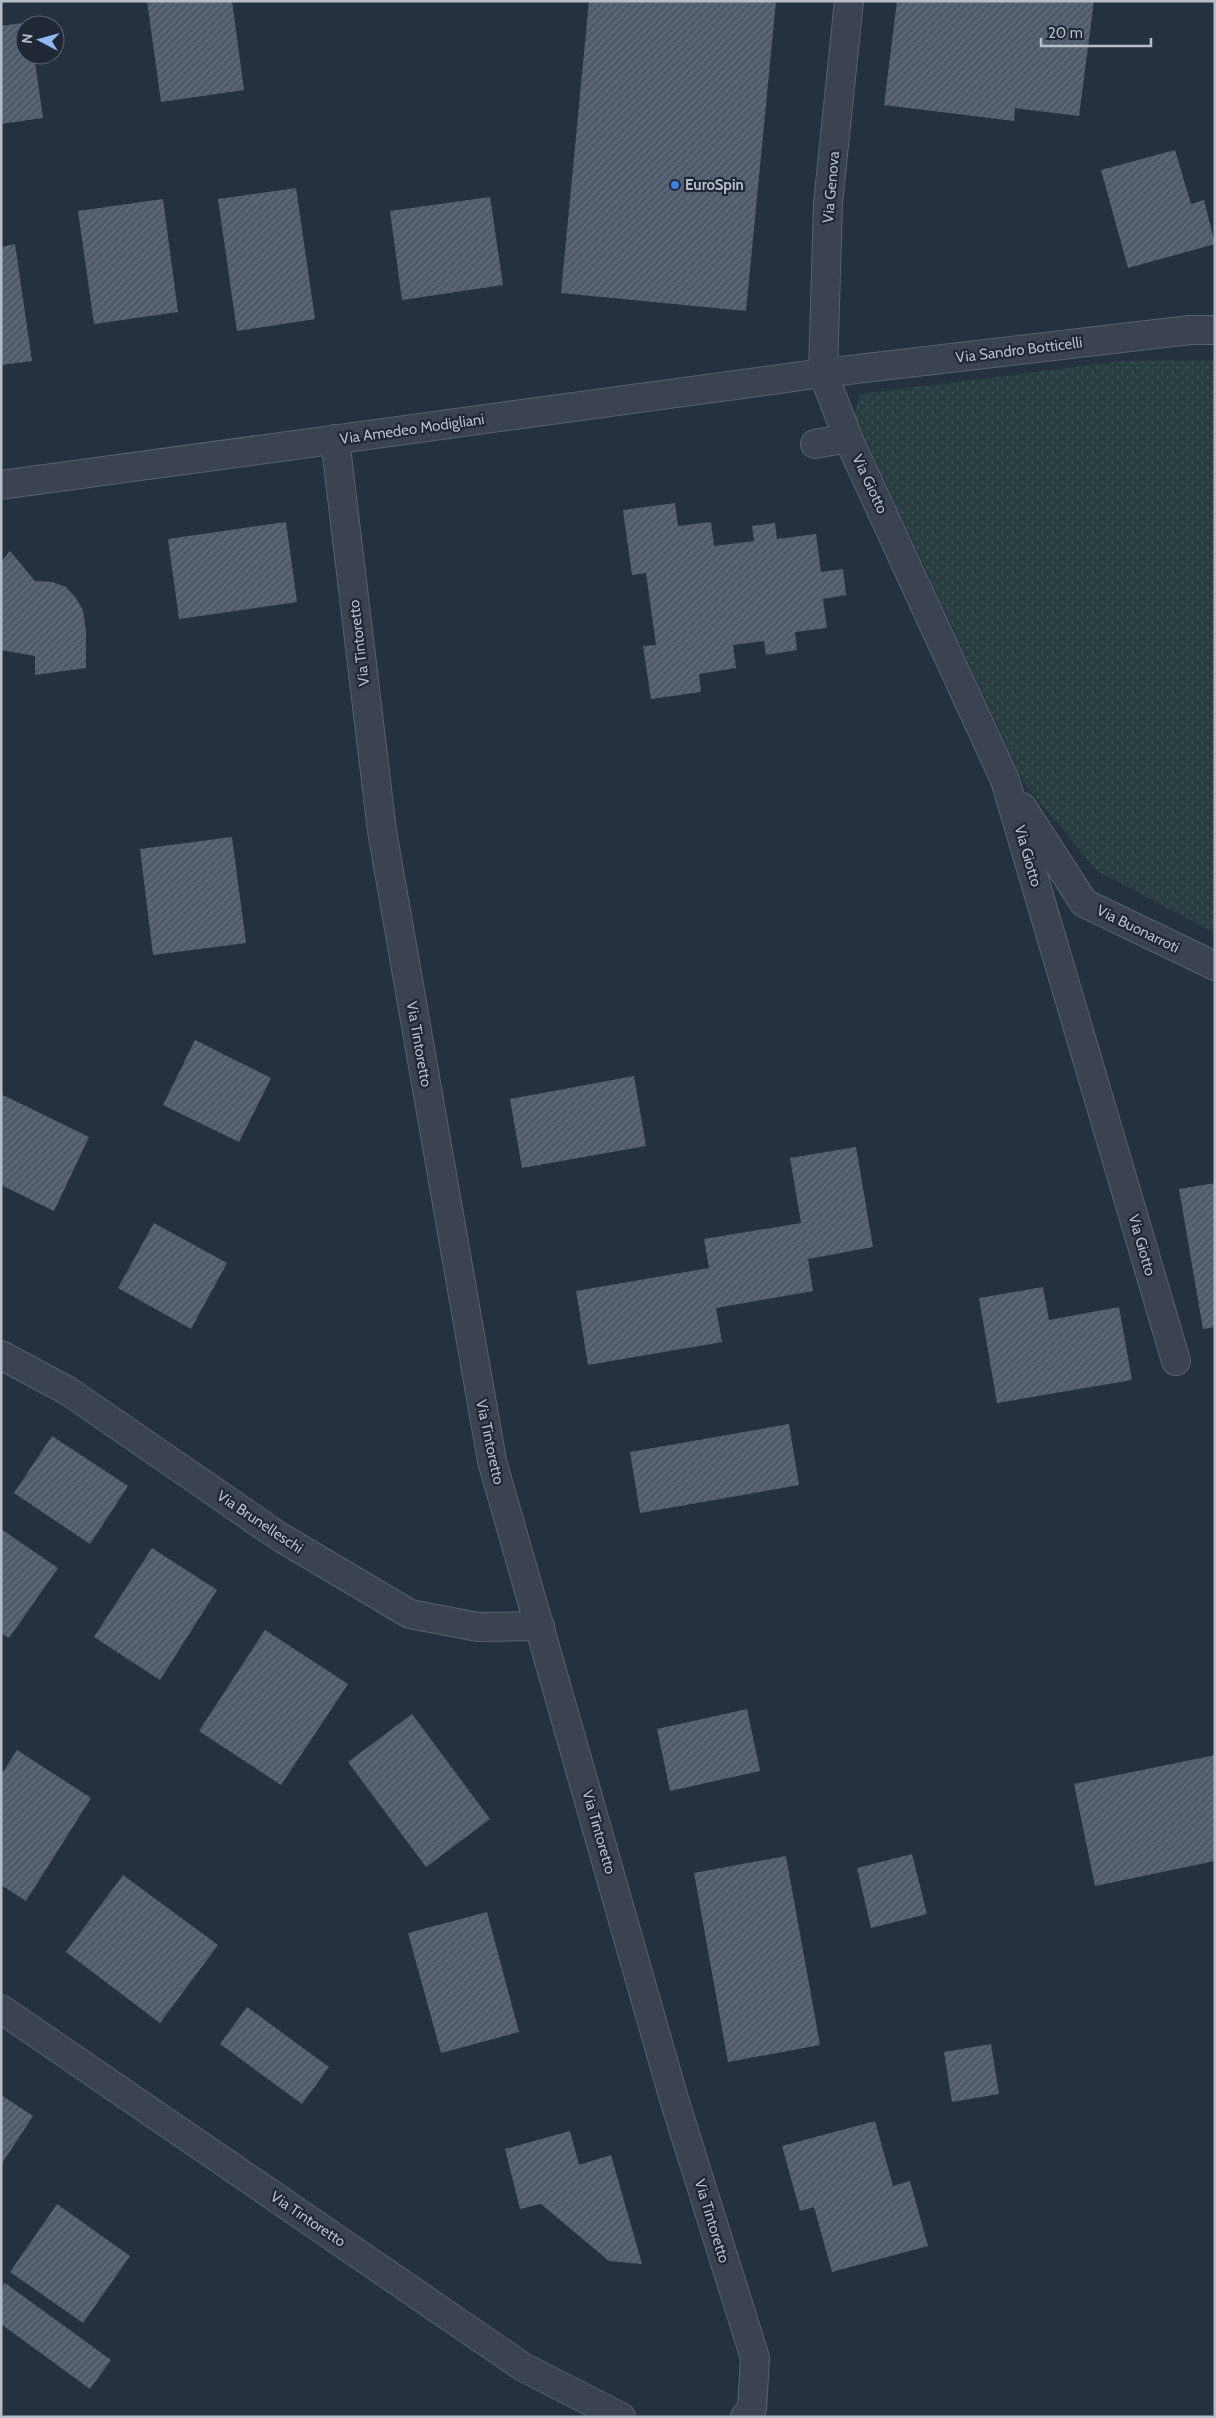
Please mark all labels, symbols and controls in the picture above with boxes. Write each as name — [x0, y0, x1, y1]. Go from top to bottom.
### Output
north arrow — [15, 15, 65, 65]
scale bar — [1041, 15, 1151, 47]
text: 20 m — [1048, 24, 1083, 42]
text: N — [18, 33, 37, 45]
street label: Via Genova — [819, 149, 843, 224]
place label: EuroSpin — [685, 176, 744, 194]
marker: EuroSpin — [669, 179, 681, 191]
street label: Via Sandro Botticelli — [955, 333, 1083, 367]
street label: Via Amedeo Modigliani — [338, 410, 486, 448]
street label: Via Giotto — [848, 452, 892, 516]
street label: Via Tintoretto — [345, 599, 373, 687]
street label: Via Giotto — [1011, 823, 1045, 889]
street label: Via Buonarroti — [1094, 901, 1182, 957]
street label: Via Tintoretto — [403, 1000, 435, 1088]
street label: Via Giotto — [1125, 1212, 1159, 1278]
street label: Via Tintoretto — [472, 1398, 508, 1486]
street label: Via Brunelleschi — [213, 1487, 307, 1557]
street label: Via Tintoretto — [578, 1788, 620, 1876]
street label: Via Tintoretto — [691, 2177, 733, 2265]
street label: Via Tintoretto — [267, 2187, 349, 2251]

